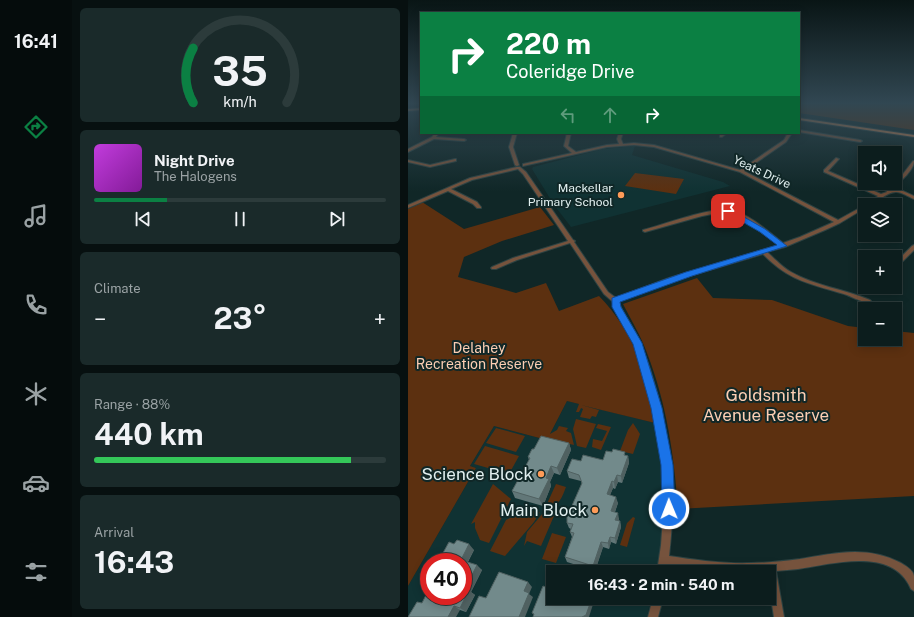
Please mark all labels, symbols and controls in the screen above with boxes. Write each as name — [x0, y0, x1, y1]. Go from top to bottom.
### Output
text: 220 m — [506, 27, 591, 60]
icon: right — [440, 28, 492, 80]
text: 16:41 — [14, 31, 58, 52]
text: 35 — [212, 46, 268, 95]
text: Coleridge Drive — [506, 61, 634, 82]
text: km/h — [223, 92, 257, 109]
icon: left — [557, 104, 579, 126]
icon: ahead — [599, 104, 621, 126]
icon: right — [641, 104, 663, 126]
icon: directions — [22, 113, 50, 141]
map controls — [858, 146, 902, 346]
button: sound — [858, 146, 902, 190]
text: Night Drive — [154, 152, 235, 169]
street label: Yeats Drive — [731, 153, 793, 192]
text: The Halogens — [154, 169, 237, 184]
place label: Mackellar Primary School — [528, 181, 613, 209]
marker: Mackellar Primary School — [616, 190, 626, 200]
pin — [711, 194, 745, 228]
button: layers — [858, 198, 902, 242]
icon: arrive — [717, 200, 739, 222]
icon: music — [22, 202, 50, 230]
icon: previous — [132, 208, 154, 230]
icon: pause — [229, 208, 251, 230]
icon: next — [326, 208, 348, 230]
button: + — [858, 250, 902, 294]
text: Climate — [94, 281, 141, 296]
icon: phone — [22, 291, 50, 319]
text: 23° — [213, 300, 267, 336]
button: − — [858, 302, 902, 346]
text: − — [94, 306, 106, 332]
text: + — [374, 306, 386, 332]
park label: Delahey Recreation Reserve — [416, 340, 542, 372]
icon: climate — [22, 380, 50, 408]
park label: Goldsmith Avenue Reserve — [703, 385, 829, 425]
text: Range · 88% — [94, 397, 170, 412]
text: 440 km — [94, 416, 204, 452]
place label: Science Block — [422, 464, 533, 484]
icon: car — [22, 469, 50, 497]
marker: Science Block — [536, 469, 546, 479]
position arrow — [648, 488, 690, 530]
place label: Main Block — [500, 500, 587, 520]
marker: Main Block — [590, 505, 600, 515]
text: Arrival — [94, 525, 134, 540]
text: 16:43 — [94, 544, 174, 580]
speed limit sign: 40 — [420, 553, 472, 605]
icon: filters — [22, 558, 50, 586]
text: 16:43 · 2 min · 540 m — [587, 576, 735, 593]

